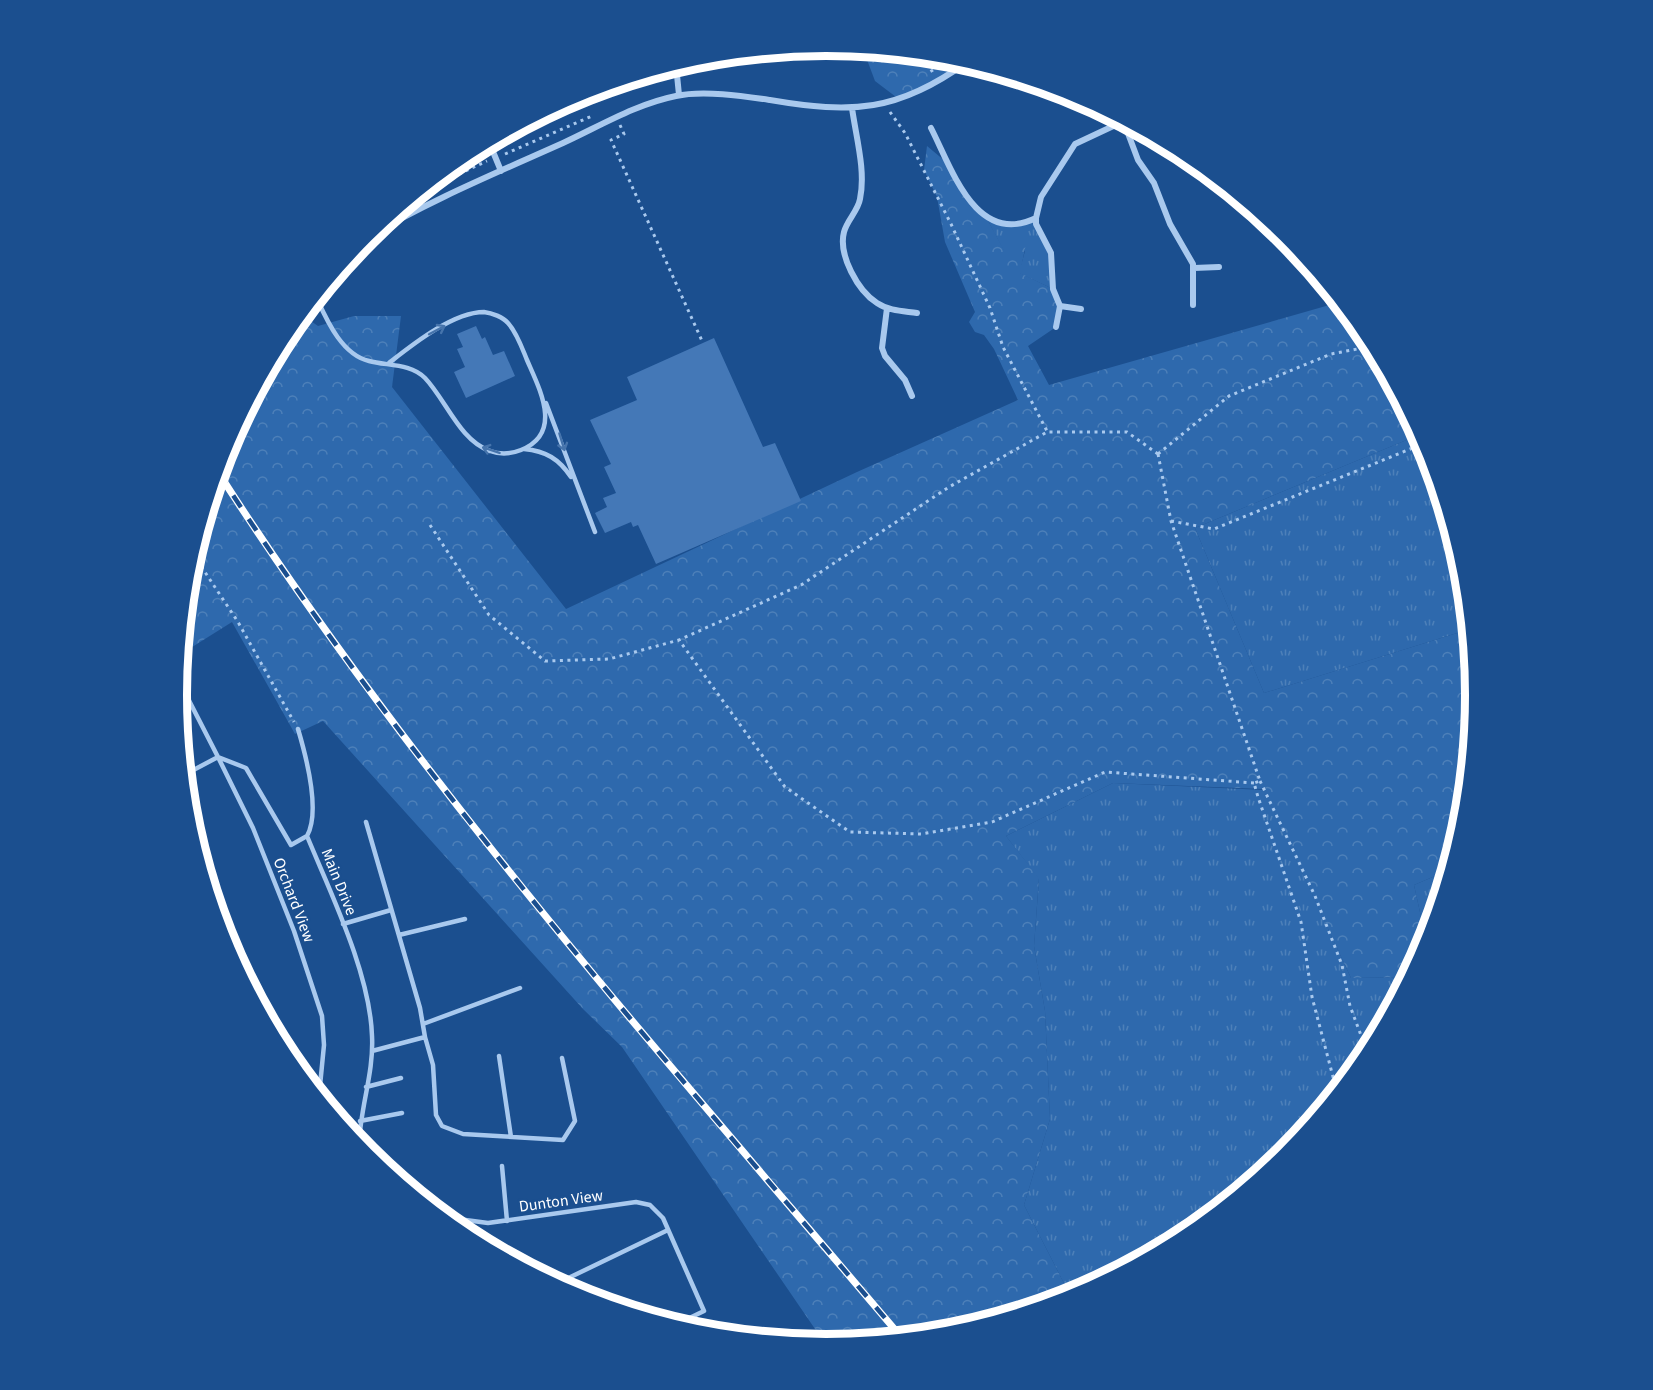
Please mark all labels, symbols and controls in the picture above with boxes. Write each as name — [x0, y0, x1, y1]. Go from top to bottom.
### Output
one-way arrow — [428, 324, 445, 336]
one-way arrow — [557, 432, 568, 451]
one-way arrow — [482, 444, 501, 455]
street label: Main Drive — [316, 845, 362, 919]
street label: Orchard View — [268, 854, 320, 946]
street label: Dunton View — [517, 1184, 605, 1218]

